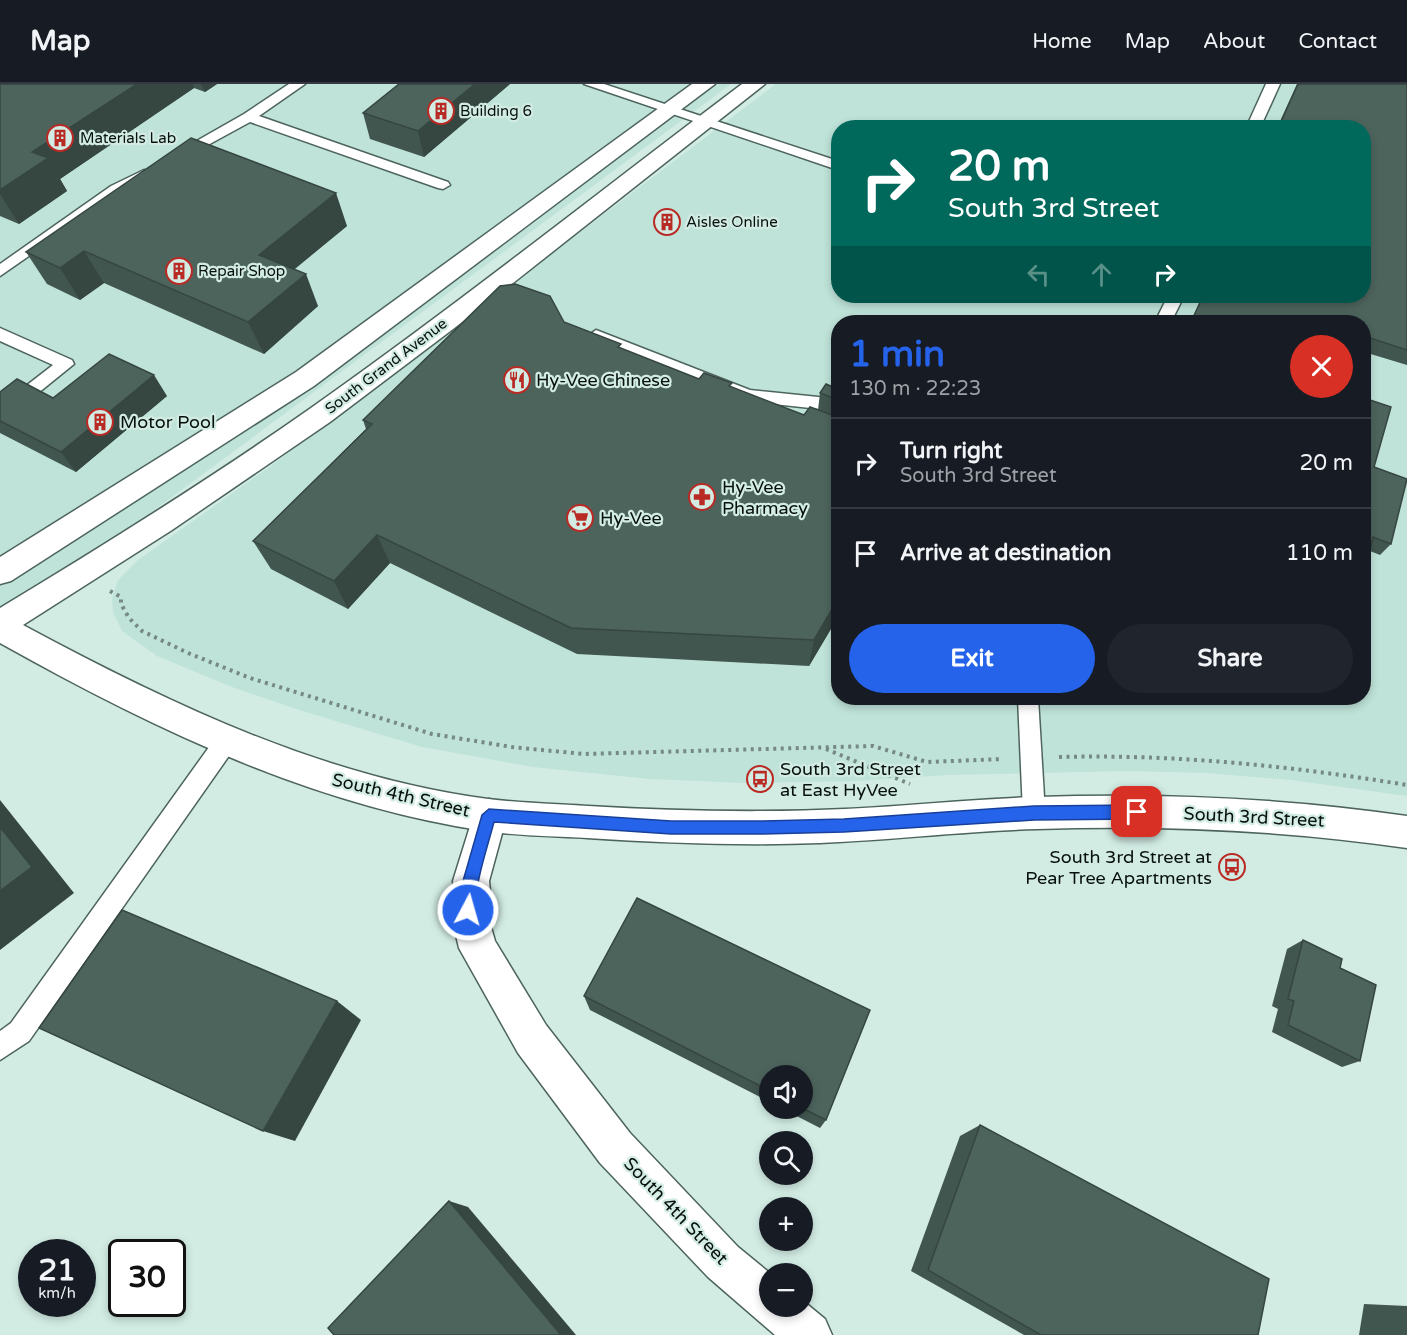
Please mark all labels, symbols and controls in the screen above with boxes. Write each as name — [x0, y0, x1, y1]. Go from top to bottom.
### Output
text: Map — [30, 24, 90, 58]
text: Home — [1032, 29, 1092, 54]
text: Map — [1125, 29, 1170, 54]
text: About — [1203, 29, 1265, 54]
text: Contact — [1298, 29, 1377, 54]
building icon: Building 6 — [426, 96, 456, 126]
place label: Building 6 — [460, 102, 532, 120]
building icon: Materials Lab — [45, 123, 75, 153]
place label: Materials Lab — [80, 129, 176, 147]
text: 20 m — [948, 141, 1050, 192]
icon: right — [849, 144, 927, 222]
text: South 3rd Street — [948, 192, 1159, 225]
building icon: Aisles Online — [652, 207, 682, 237]
place label: Aisles Online — [686, 213, 778, 231]
building icon: Repair Shop — [164, 256, 194, 286]
icon: left — [1022, 258, 1055, 291]
icon: ahead — [1085, 258, 1118, 291]
icon: right — [1148, 258, 1181, 291]
place label: Repair Shop — [198, 262, 285, 280]
street label: South Grand Avenue — [321, 314, 451, 418]
text: 1 min — [849, 333, 945, 376]
button: close — [1290, 335, 1353, 398]
restaurant icon: Hy-Vee Chinese — [502, 365, 532, 395]
place label: Hy-Vee Chinese — [536, 369, 670, 391]
text: 130 m · 22:23 — [849, 377, 981, 401]
building icon: Motor Pool — [85, 407, 115, 437]
place label: Motor Pool — [120, 411, 216, 433]
text: Turn right — [900, 438, 1002, 464]
icon: right — [849, 447, 882, 480]
text: 20 m — [1299, 450, 1353, 476]
text: South 3rd Street — [900, 464, 1057, 488]
place label: Hy-Vee Pharmacy — [722, 476, 808, 519]
pharmacy icon: Hy-Vee Pharmacy — [687, 482, 717, 512]
supermarket icon: Hy-Vee — [565, 503, 595, 533]
place label: Hy-Vee — [600, 507, 662, 529]
icon: arrive — [849, 537, 882, 570]
text: Arrive at destination — [900, 540, 1111, 566]
text: 110 m — [1286, 540, 1353, 566]
button: Exit — [849, 624, 1095, 693]
button: Share — [1107, 624, 1353, 693]
place label: South 3rd Street at East HyVee — [780, 758, 921, 801]
bus stop icon: South 3rd Street at East HyVee — [745, 764, 775, 794]
street label: South 4th Street — [330, 768, 472, 822]
pin — [1111, 786, 1162, 837]
icon: arrive — [1120, 795, 1153, 828]
street label: South 3rd Street — [1183, 802, 1325, 832]
place label: South 3rd Street at Pear Tree Apartments — [1025, 846, 1212, 889]
bus stop icon: South 3rd Street at Pear Tree Apartments — [1217, 852, 1247, 882]
position arrow — [436, 878, 500, 942]
map controls — [759, 1065, 813, 1317]
button: sound — [759, 1065, 813, 1119]
button: search — [759, 1131, 813, 1185]
street label: South 4th Street — [619, 1153, 733, 1269]
button: + — [759, 1197, 813, 1251]
speed limit sign: 30 — [108, 1239, 186, 1317]
text: 21 — [38, 1252, 76, 1289]
button: − — [759, 1263, 813, 1317]
text: km/h — [38, 1284, 76, 1302]

